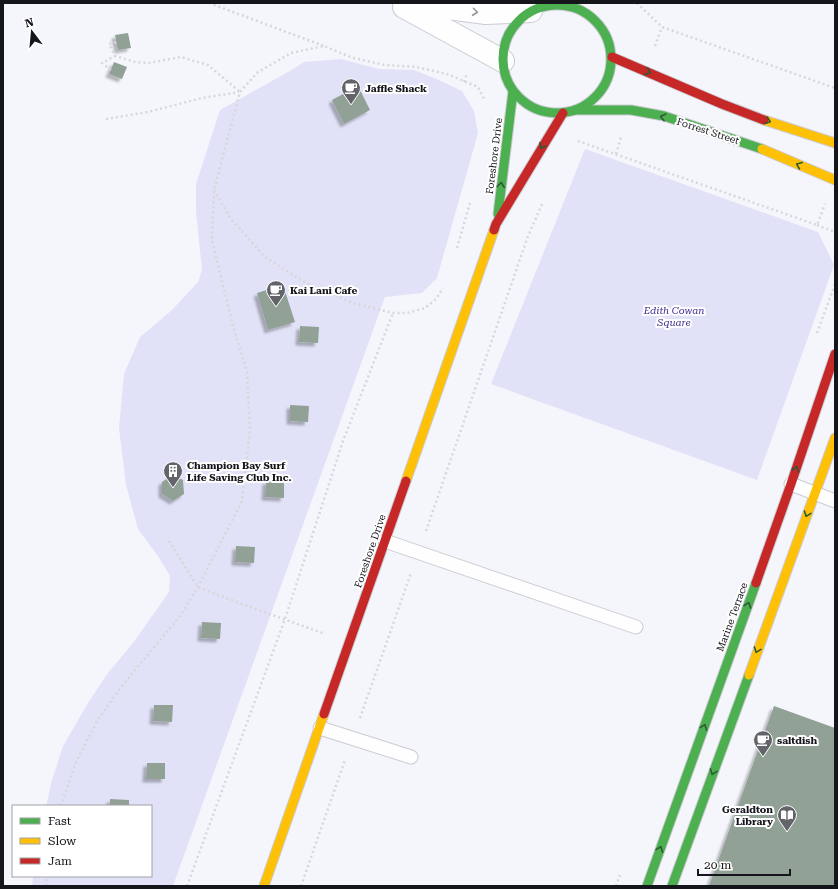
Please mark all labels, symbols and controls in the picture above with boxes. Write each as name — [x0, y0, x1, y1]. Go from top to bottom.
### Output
one-way arrow — [472, 7, 478, 16]
north arrow — [12, 12, 52, 52]
text: N — [24, 15, 36, 30]
one-way arrow — [643, 67, 651, 75]
cafe icon: Jaffle Shack — [340, 77, 362, 105]
place label: Jaffle Shack — [365, 83, 427, 94]
one-way arrow — [660, 113, 667, 121]
street label: Forrest Street — [675, 116, 741, 146]
street label: Foreshore Drive — [484, 117, 504, 195]
one-way arrow — [764, 117, 771, 125]
one-way arrow — [540, 142, 547, 149]
one-way arrow — [796, 161, 803, 169]
one-way arrow — [496, 182, 505, 188]
cafe icon: Kai Lani Cafe — [265, 279, 287, 307]
place label: Kai Lani Cafe — [290, 285, 357, 296]
park label: Edith Cowan Square — [643, 305, 704, 328]
building icon: Champion Bay Surf Life Saving Club Inc. — [162, 460, 184, 488]
place label: Champion Bay Surf Life Saving Club Inc. — [187, 460, 292, 483]
one-way arrow — [792, 466, 800, 473]
one-way arrow — [803, 511, 811, 518]
street label: Foreshore Drive — [352, 512, 388, 589]
street label: Marine Terrace — [714, 580, 750, 653]
one-way arrow — [743, 601, 752, 608]
one-way arrow — [754, 646, 762, 653]
one-way arrow — [700, 724, 708, 731]
cafe icon: saltdish — [752, 729, 774, 757]
place label: saltdish — [777, 735, 817, 746]
one-way arrow — [709, 768, 717, 775]
place label: Geraldton Library — [722, 804, 773, 827]
library icon: Geraldton Library — [776, 804, 798, 832]
legend — [12, 805, 152, 877]
text: Fast — [48, 814, 72, 828]
text: Slow — [48, 834, 76, 848]
one-way arrow — [656, 846, 664, 853]
scale bar — [698, 851, 790, 877]
text: Jam — [48, 854, 72, 868]
text: 20 m — [704, 858, 731, 872]

